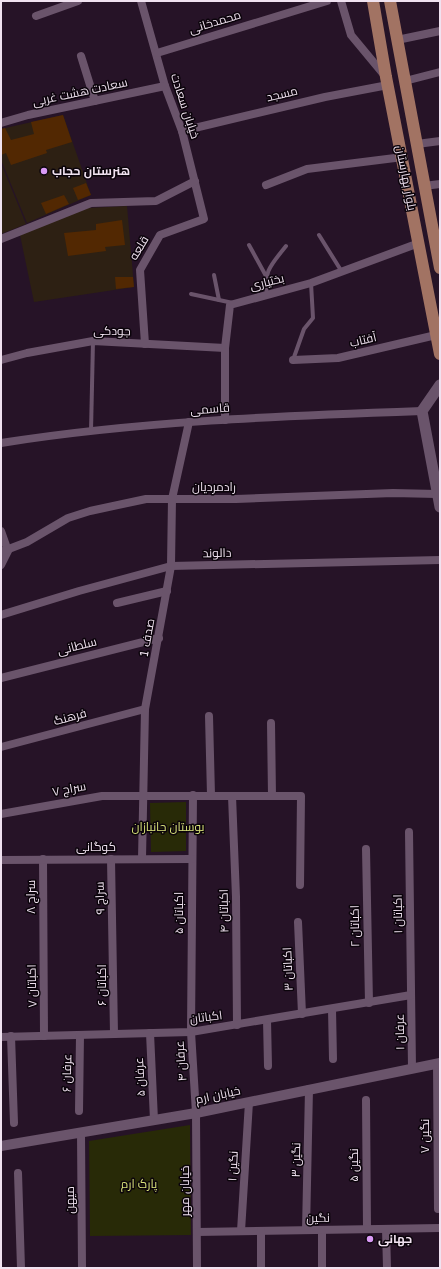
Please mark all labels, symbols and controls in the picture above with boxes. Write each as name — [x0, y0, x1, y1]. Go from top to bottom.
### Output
street label: محمدخانی — [187, 7, 243, 37]
street label: خیابان سعادت — [168, 72, 202, 140]
street label: سعادت هشت غربی — [31, 75, 129, 109]
street label: مسجد — [265, 84, 299, 104]
street label: بلوار بهارستان — [393, 144, 419, 212]
place label: هنرستان حجاب — [52, 164, 130, 179]
marker: هنرستان حجاب — [39, 166, 49, 176]
street label: قلعه — [126, 233, 152, 263]
street label: بختیاری — [248, 271, 286, 293]
street label: جودکی — [93, 324, 131, 338]
street label: آفتاب — [348, 330, 379, 350]
street label: قاسمی — [190, 401, 230, 417]
street label: رادمردیان — [192, 480, 236, 494]
street label: دالوند — [202, 546, 232, 560]
street label: صدف 1 — [137, 617, 157, 659]
street label: سلطانی — [56, 634, 98, 658]
street label: فرهنگ — [52, 706, 88, 728]
street label: سراج ۷ — [51, 779, 87, 800]
park label: بوستان جانبازان — [131, 820, 205, 834]
street label: کوگانی — [76, 840, 116, 854]
street label: سراج ۸ — [24, 880, 39, 914]
street label: سراج ۹ — [92, 881, 109, 915]
street label: اکباتان ۴ — [217, 889, 231, 933]
street label: اکباتان ۵ — [172, 892, 186, 934]
street label: اکباتان ۱ — [391, 894, 405, 934]
street label: اکباتان ۲ — [348, 905, 362, 947]
street label: اکباتان ۳ — [280, 947, 296, 991]
street label: اکباتان ۷ — [25, 964, 39, 1008]
street label: اکباتان ۶ — [95, 964, 109, 1006]
street label: اکباتان — [189, 1008, 223, 1026]
street label: عرفان ۱ — [393, 1014, 407, 1050]
street label: عرفان ۴ — [173, 1040, 189, 1082]
street label: عرفان ۶ — [60, 1054, 74, 1092]
street label: عرفان ۵ — [132, 1057, 148, 1097]
street label: خیابان ارم — [194, 1083, 242, 1108]
street label: نگین ۷ — [418, 1119, 432, 1153]
street label: نگین ۳ — [289, 1142, 303, 1178]
street label: نگین ۵ — [347, 1148, 361, 1182]
street label: نگین ۱ — [225, 1150, 241, 1182]
street label: خیابان مهر — [178, 1166, 192, 1217]
park label: پارک ارم — [121, 1177, 158, 1193]
street label: میهن — [63, 1186, 77, 1214]
street label: نگین — [306, 1211, 330, 1225]
place label: جهانی — [378, 1232, 412, 1247]
marker: جهانی — [365, 1234, 375, 1244]

